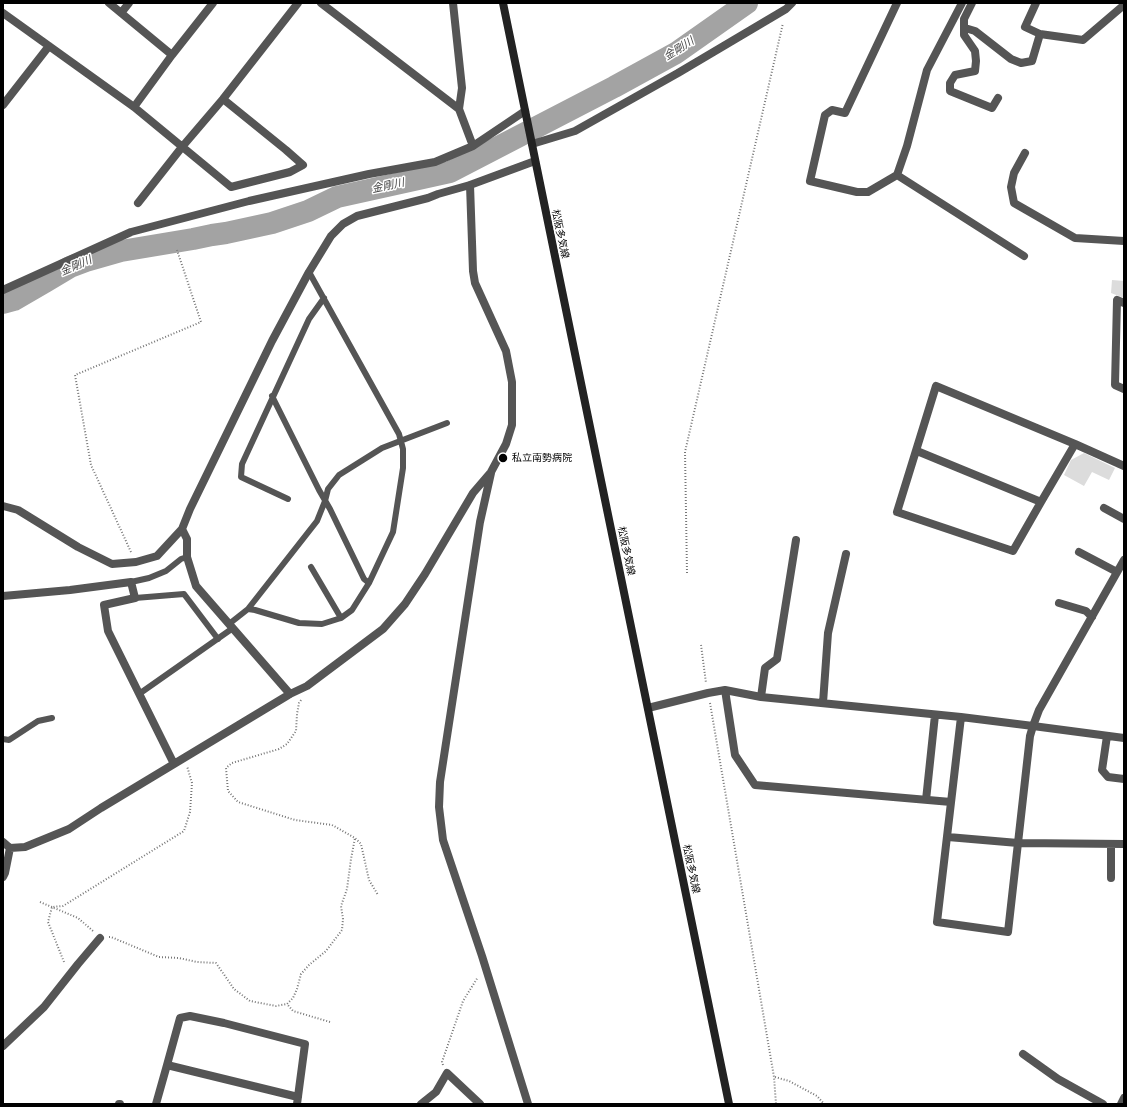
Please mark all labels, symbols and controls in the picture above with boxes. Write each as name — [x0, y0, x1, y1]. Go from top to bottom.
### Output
water label: 金剛川 — [662, 35, 696, 63]
water label: 金剛川 — [370, 176, 406, 196]
street label: 松阪多気線 — [549, 208, 571, 260]
water label: 金剛川 — [58, 253, 94, 279]
marker: 私立南勢病院 — [497, 452, 509, 464]
place label: 私立南勢病院 — [512, 452, 572, 464]
street label: 松阪多気線 — [615, 525, 637, 577]
street label: 松阪多気線 — [680, 843, 702, 895]

